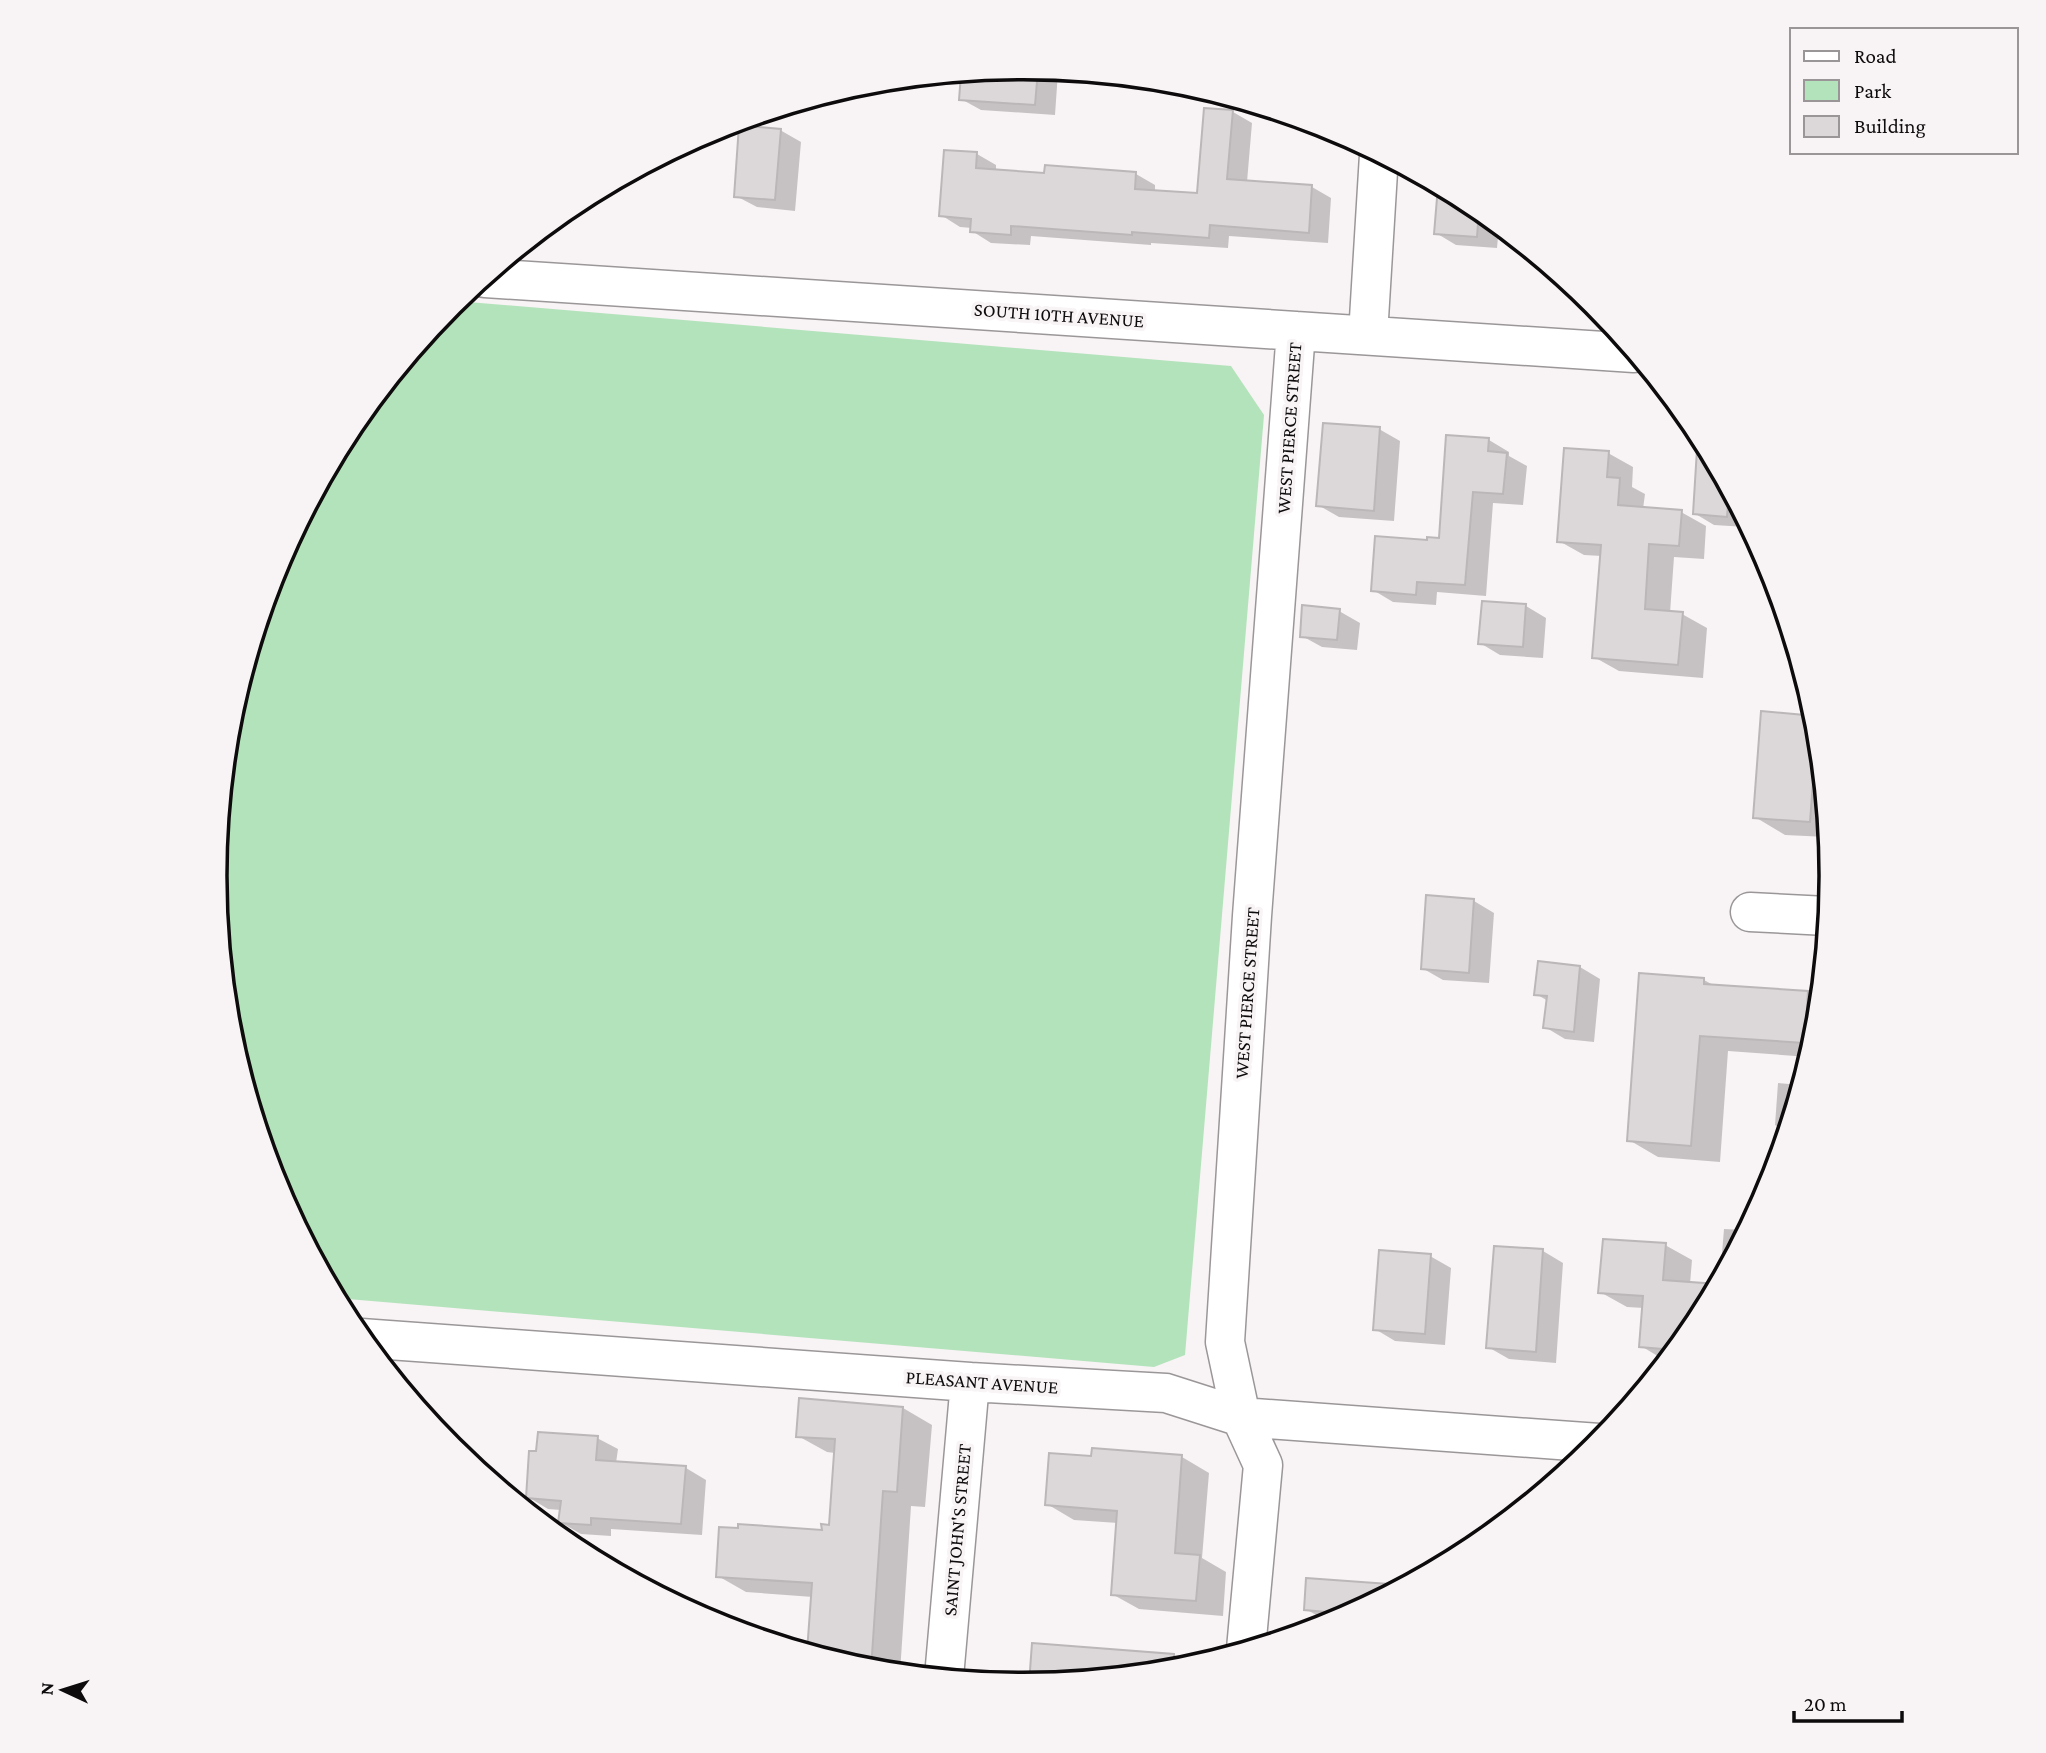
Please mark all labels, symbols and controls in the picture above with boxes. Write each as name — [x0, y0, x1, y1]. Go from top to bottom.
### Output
legend — [1790, 28, 2018, 154]
text: Road — [1854, 44, 1897, 68]
text: Park — [1854, 79, 1891, 103]
text: Building — [1854, 114, 1926, 138]
street label: SOUTH 10TH AVENUE — [973, 299, 1145, 331]
street label: WEST PIERCE STREET — [1273, 341, 1306, 515]
street label: WEST PIERCE STREET — [1231, 906, 1264, 1080]
street label: PLEASANT AVENUE — [905, 1366, 1059, 1398]
street label: SAINT JOHN'S STREET — [939, 1442, 975, 1617]
north arrow — [28, 1655, 98, 1725]
scale bar — [1794, 1680, 1902, 1724]
text: N — [36, 1682, 57, 1696]
text: 20 m — [1804, 1692, 1847, 1716]

